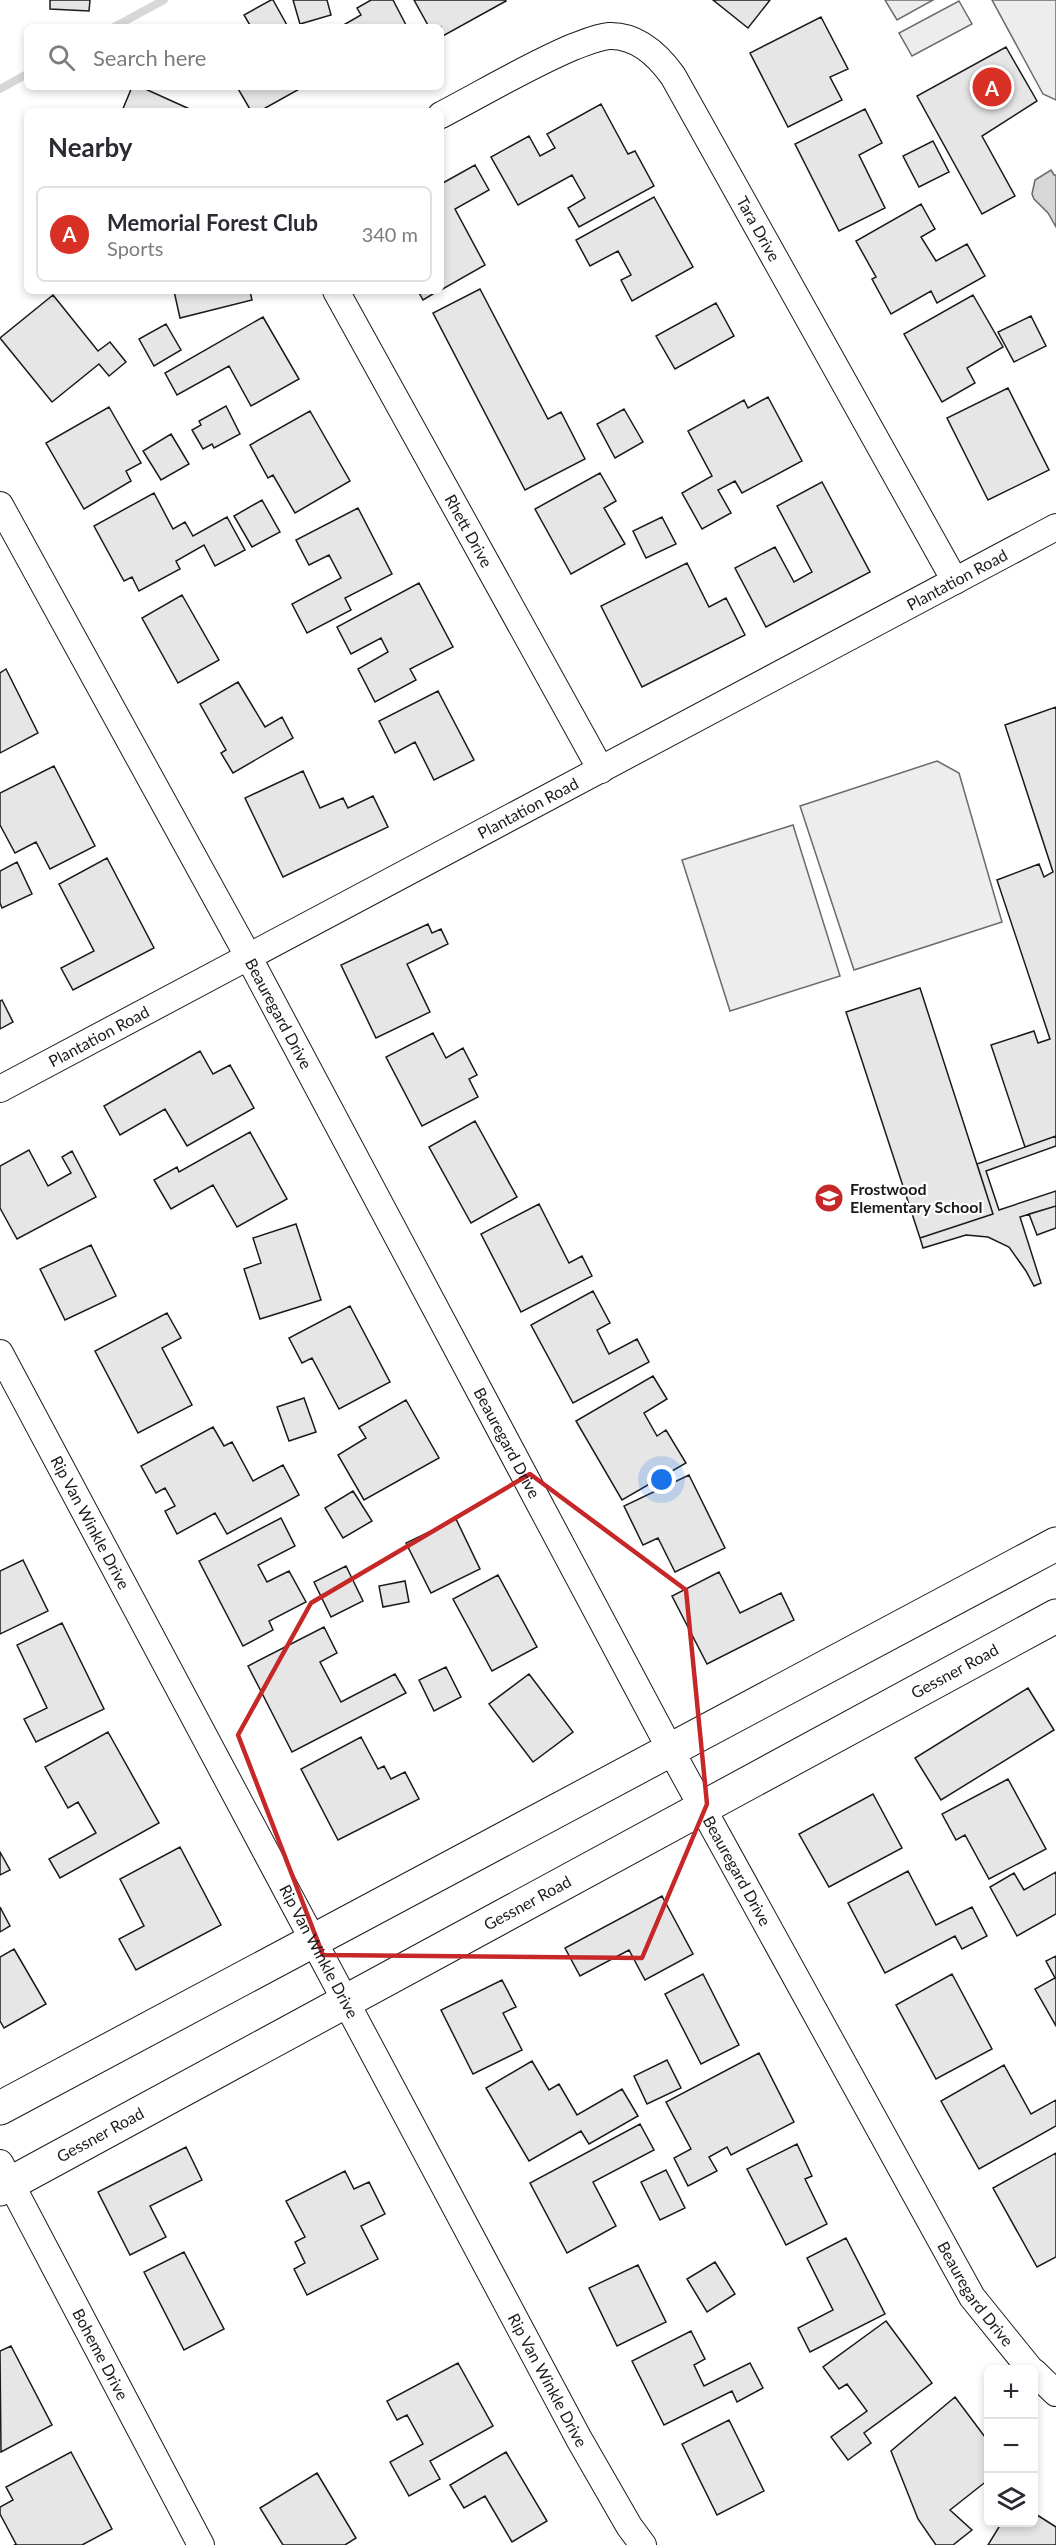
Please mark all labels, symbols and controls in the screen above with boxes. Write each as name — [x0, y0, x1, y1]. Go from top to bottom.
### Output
search box — [24, 24, 444, 90]
icon: search — [45, 41, 78, 74]
text: Search here — [93, 44, 206, 71]
pin: A — [972, 64, 1012, 110]
text: Nearby — [48, 131, 133, 163]
street label: Tara Drive — [733, 193, 784, 264]
text: Memorial Forest Club — [107, 209, 318, 236]
text: A — [63, 222, 76, 246]
text: 340 m — [362, 222, 418, 246]
text: Sports — [107, 236, 163, 260]
street label: Rhett Drive — [441, 491, 497, 570]
street label: Plantation Road — [903, 545, 1010, 614]
street label: Plantation Road — [474, 773, 581, 842]
street label: Beauregard Drive — [242, 955, 316, 1072]
street label: Plantation Road — [45, 1001, 152, 1070]
place label: Frostwood Elementary School — [850, 1179, 982, 1216]
school or university icon: Frostwood Elementary School — [813, 1182, 845, 1214]
street label: Beauregard Drive — [470, 1384, 545, 1501]
street label: Rip Van Winkle Drive — [47, 1452, 134, 1592]
your location — [647, 1465, 676, 1494]
street label: Gessner Road — [907, 1639, 1001, 1702]
street label: Beauregard Drive — [700, 1812, 775, 1929]
street label: Gessner Road — [480, 1871, 574, 1934]
street label: Rip Van Winkle Drive — [276, 1881, 363, 2021]
street label: Gessner Road — [53, 2103, 147, 2166]
street label: Beauregard Drive — [934, 2238, 1018, 2350]
street label: Boheme Drive — [69, 2305, 133, 2403]
street label: Rip Van Winkle Drive — [505, 2310, 591, 2450]
map controls — [984, 2365, 1038, 2527]
button: + — [984, 2365, 1038, 2419]
button: − — [984, 2419, 1038, 2473]
button: layers — [984, 2473, 1038, 2527]

